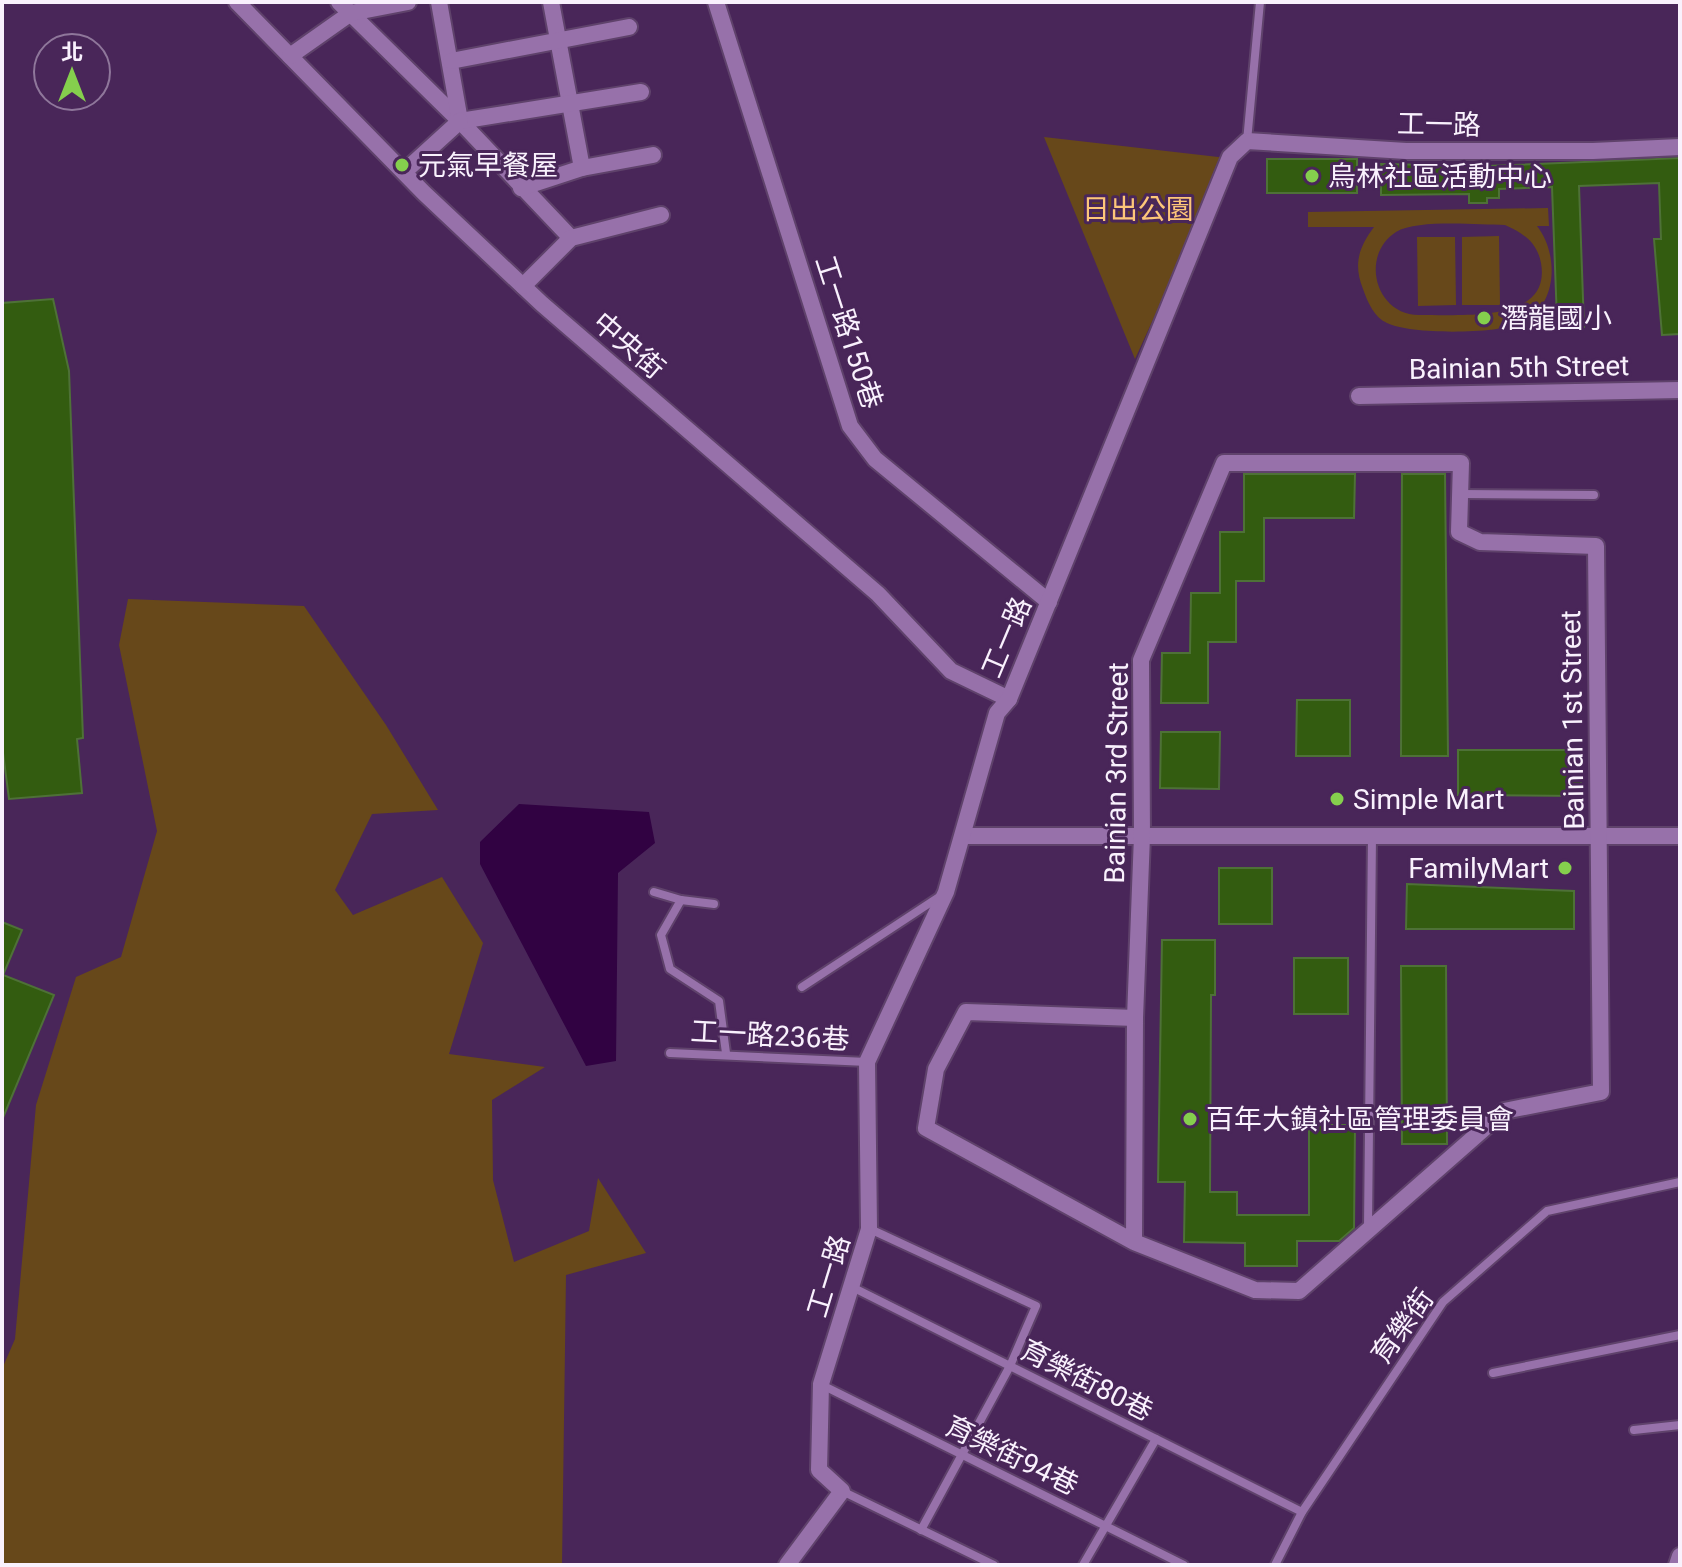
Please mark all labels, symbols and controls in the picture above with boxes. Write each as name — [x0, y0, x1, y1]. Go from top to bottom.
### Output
north arrow — [32, 32, 112, 112]
text: 北 — [61, 40, 83, 65]
street label: 工一路 — [1397, 107, 1481, 142]
place label: 元氣早餐屋 — [418, 149, 558, 182]
marker: 元氣早餐屋 — [393, 156, 411, 174]
place label: 烏林社區活動中心 — [1328, 160, 1552, 193]
marker: 烏林社區活動中心 — [1303, 167, 1321, 185]
park label: 日出公園 — [1082, 193, 1194, 226]
street label: 工一路150巷 — [808, 251, 889, 413]
place label: 潛龍國小 — [1500, 302, 1612, 335]
street label: 中央街 — [586, 305, 671, 385]
marker: 潛龍國小 — [1475, 309, 1493, 327]
street label: Bainian 5th Street — [1408, 349, 1630, 386]
street label: 工一路 — [975, 592, 1038, 682]
street label: Bainian 1st Street — [1554, 610, 1591, 830]
street label: Bainian 3rd Street — [1098, 662, 1135, 884]
place label: Simple Mart — [1353, 783, 1504, 816]
marker: Simple Mart — [1328, 790, 1346, 808]
place label: FamilyMart — [1408, 852, 1549, 885]
marker: FamilyMart — [1556, 859, 1574, 877]
street label: 工一路236巷 — [690, 1015, 850, 1056]
place label: 百年大鎮社區管理委員會 — [1206, 1103, 1514, 1136]
marker: 百年大鎮社區管理委員會 — [1181, 1110, 1199, 1128]
street label: 工一路 — [800, 1231, 857, 1321]
street label: 育樂街 — [1364, 1283, 1440, 1370]
street label: 育樂街80巷 — [1015, 1333, 1158, 1428]
street label: 育樂街94巷 — [940, 1409, 1083, 1502]

